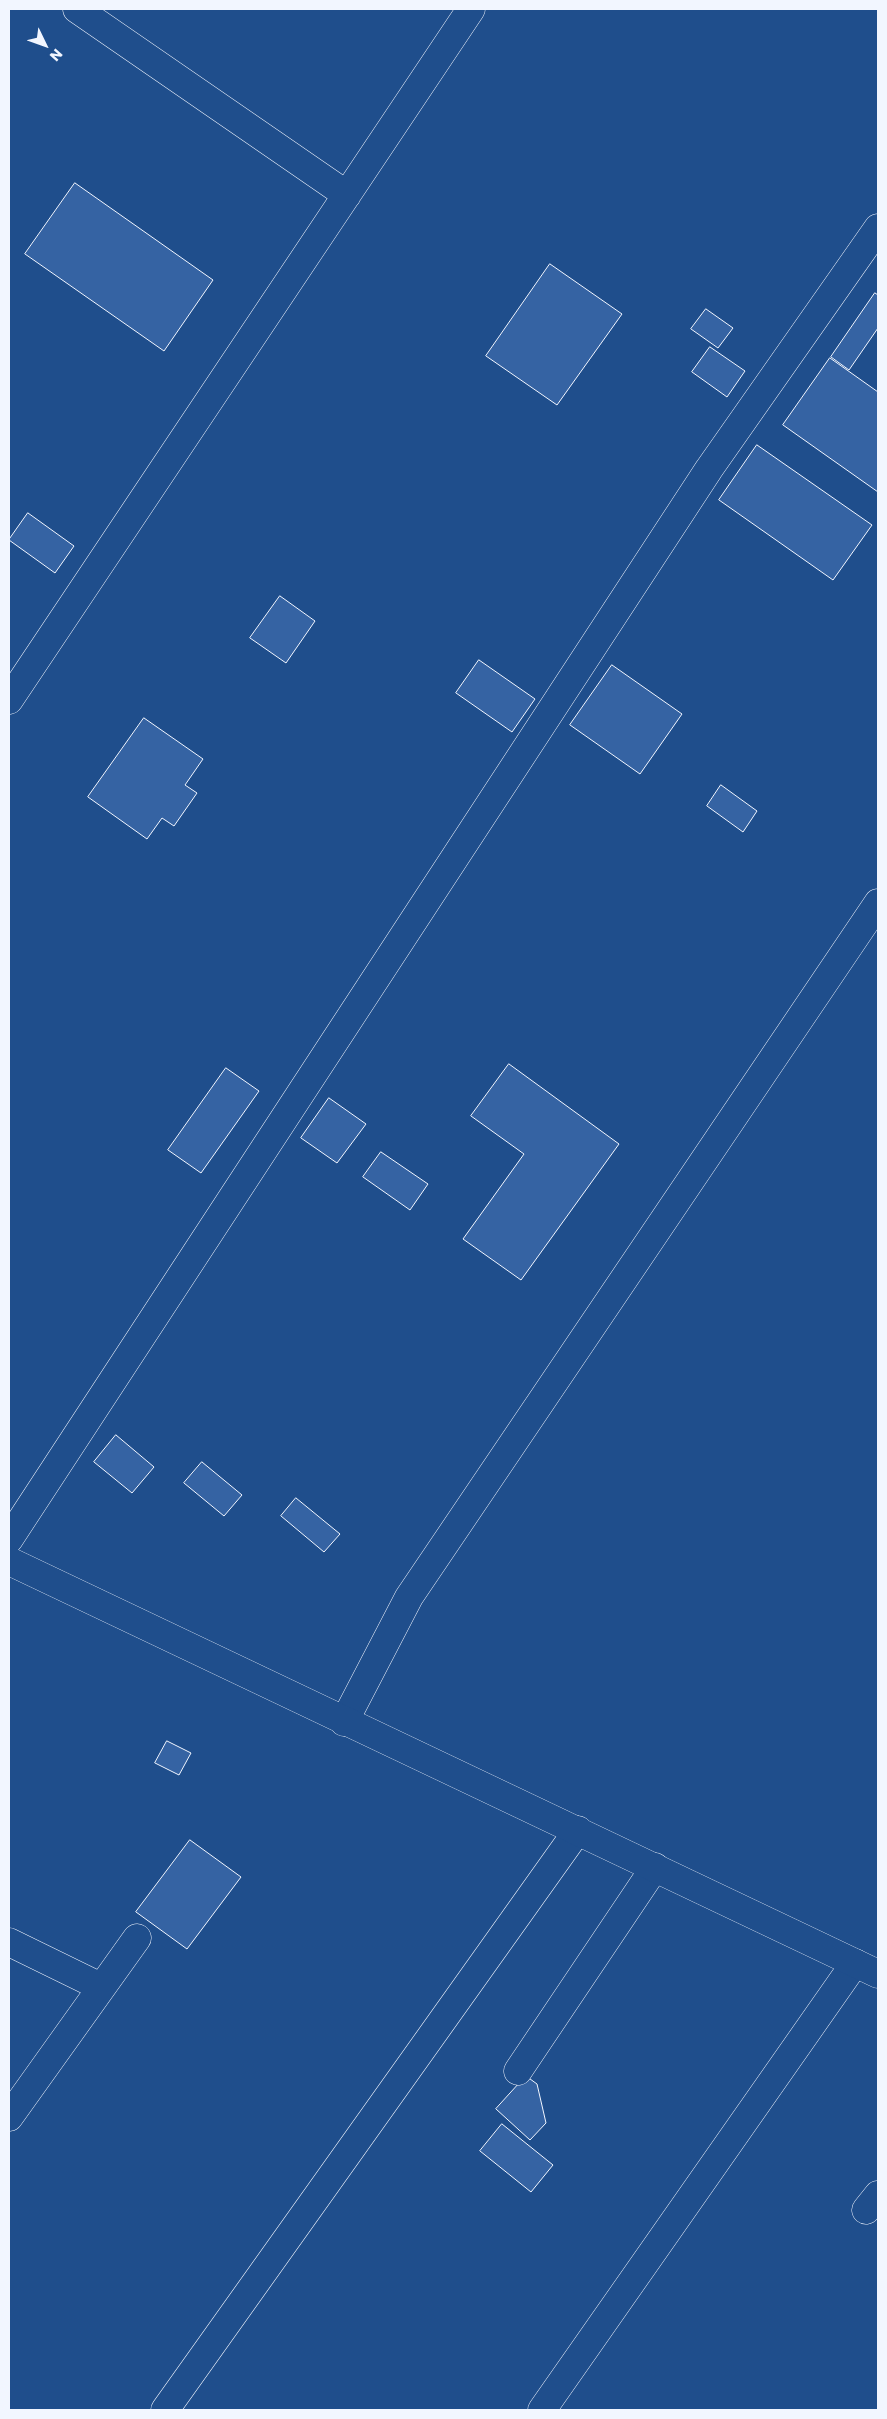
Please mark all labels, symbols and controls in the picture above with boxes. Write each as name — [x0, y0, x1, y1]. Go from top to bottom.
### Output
north arrow — [20, 20, 70, 70]
text: N — [45, 44, 67, 66]

